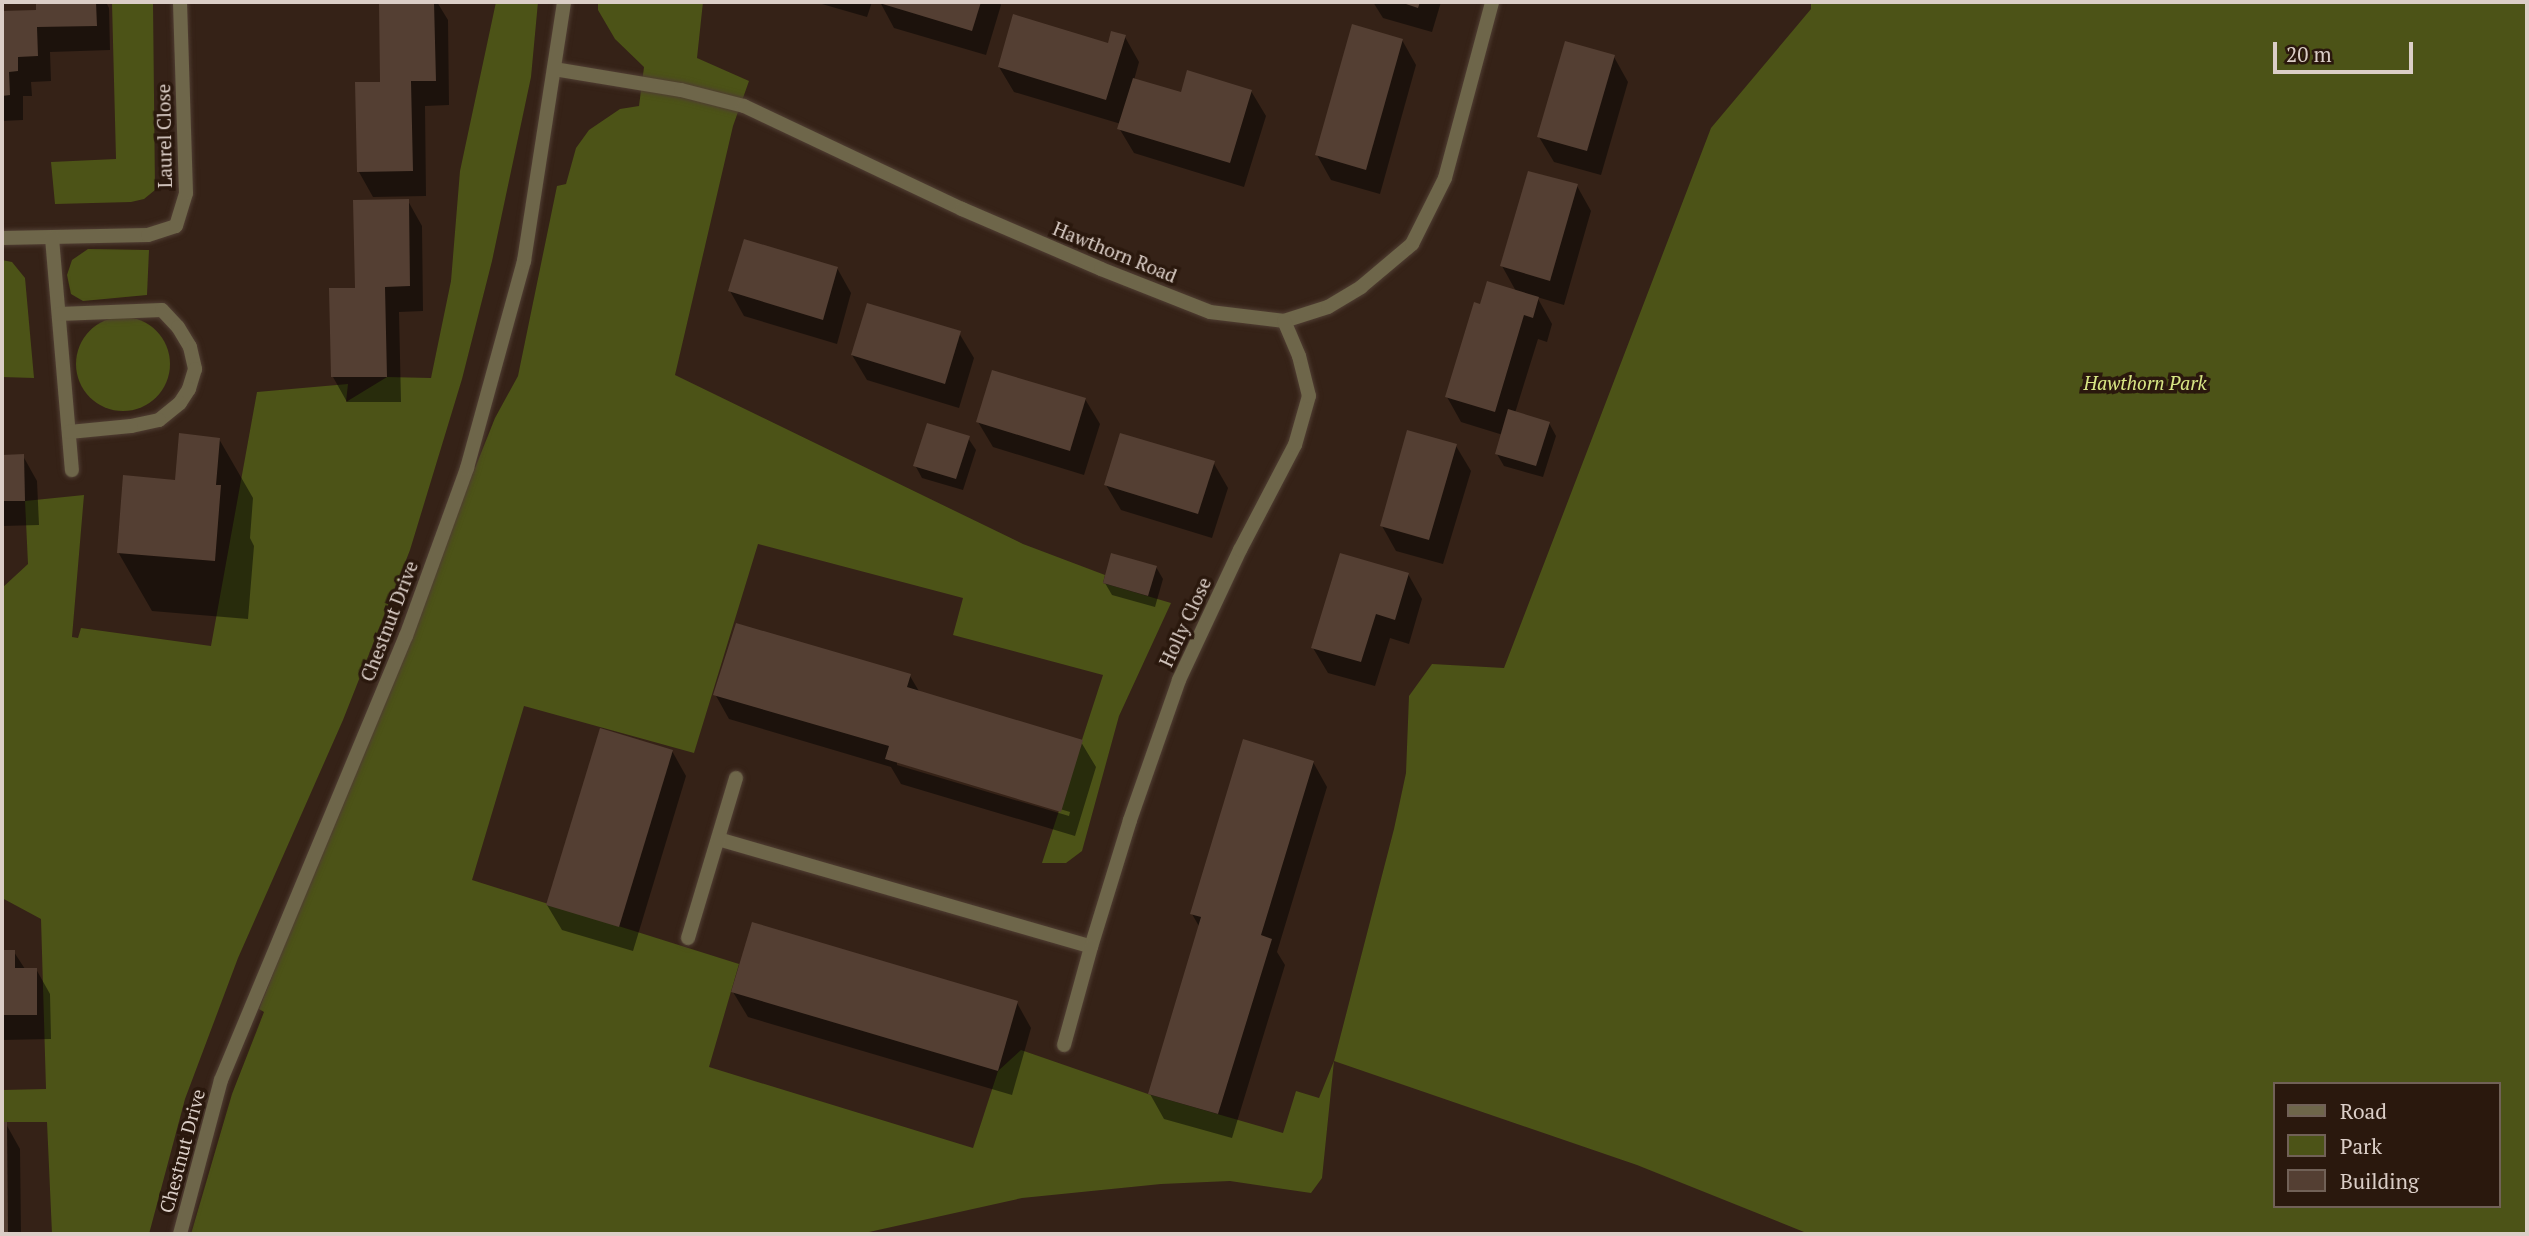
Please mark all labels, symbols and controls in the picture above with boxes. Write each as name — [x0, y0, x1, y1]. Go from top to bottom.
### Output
scale bar — [2277, 28, 2417, 72]
text: 20 m — [2286, 40, 2332, 68]
street label: Laurel Close — [152, 84, 176, 188]
street label: Hawthorn Road — [1050, 217, 1180, 287]
park label: Hawthorn Park — [2083, 372, 2207, 394]
street label: Chestnut Drive — [356, 557, 422, 685]
street label: Holly Close — [1154, 574, 1216, 670]
legend — [2274, 1082, 2501, 1208]
street label: Chestnut Drive — [155, 1087, 209, 1215]
text: Road — [2340, 1097, 2387, 1125]
text: Park — [2340, 1132, 2382, 1160]
text: Building — [2340, 1167, 2419, 1195]

